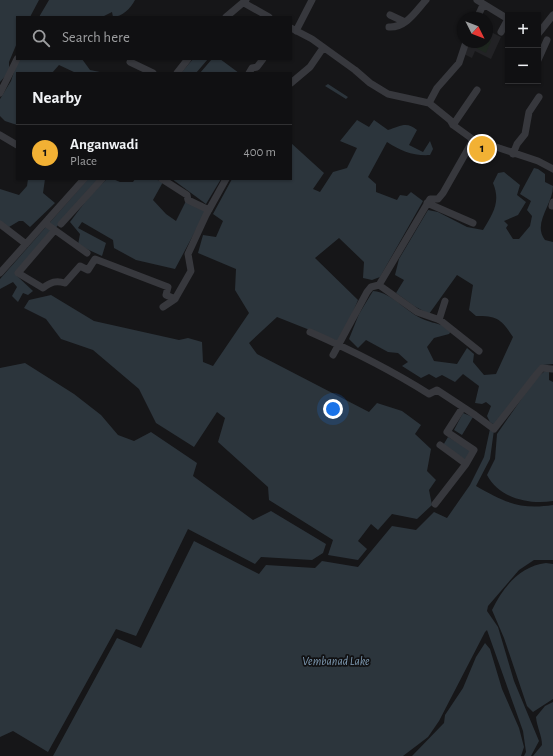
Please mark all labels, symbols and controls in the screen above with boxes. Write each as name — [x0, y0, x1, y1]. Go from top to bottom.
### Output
north arrow — [457, 12, 493, 48]
map controls — [505, 12, 541, 84]
button: + — [505, 12, 541, 48]
search box — [16, 16, 292, 60]
icon: search — [30, 27, 52, 49]
text: Search here — [62, 30, 130, 45]
button: − — [505, 48, 541, 84]
text: Nearby — [32, 89, 82, 106]
pin: 1 — [469, 134, 495, 164]
text: Anganwadi — [70, 137, 138, 152]
text: 1 — [43, 146, 47, 159]
text: 400 m — [243, 146, 276, 159]
text: Place — [70, 155, 97, 168]
your location — [323, 399, 343, 419]
water label: Vembanad Lake — [302, 655, 370, 667]

